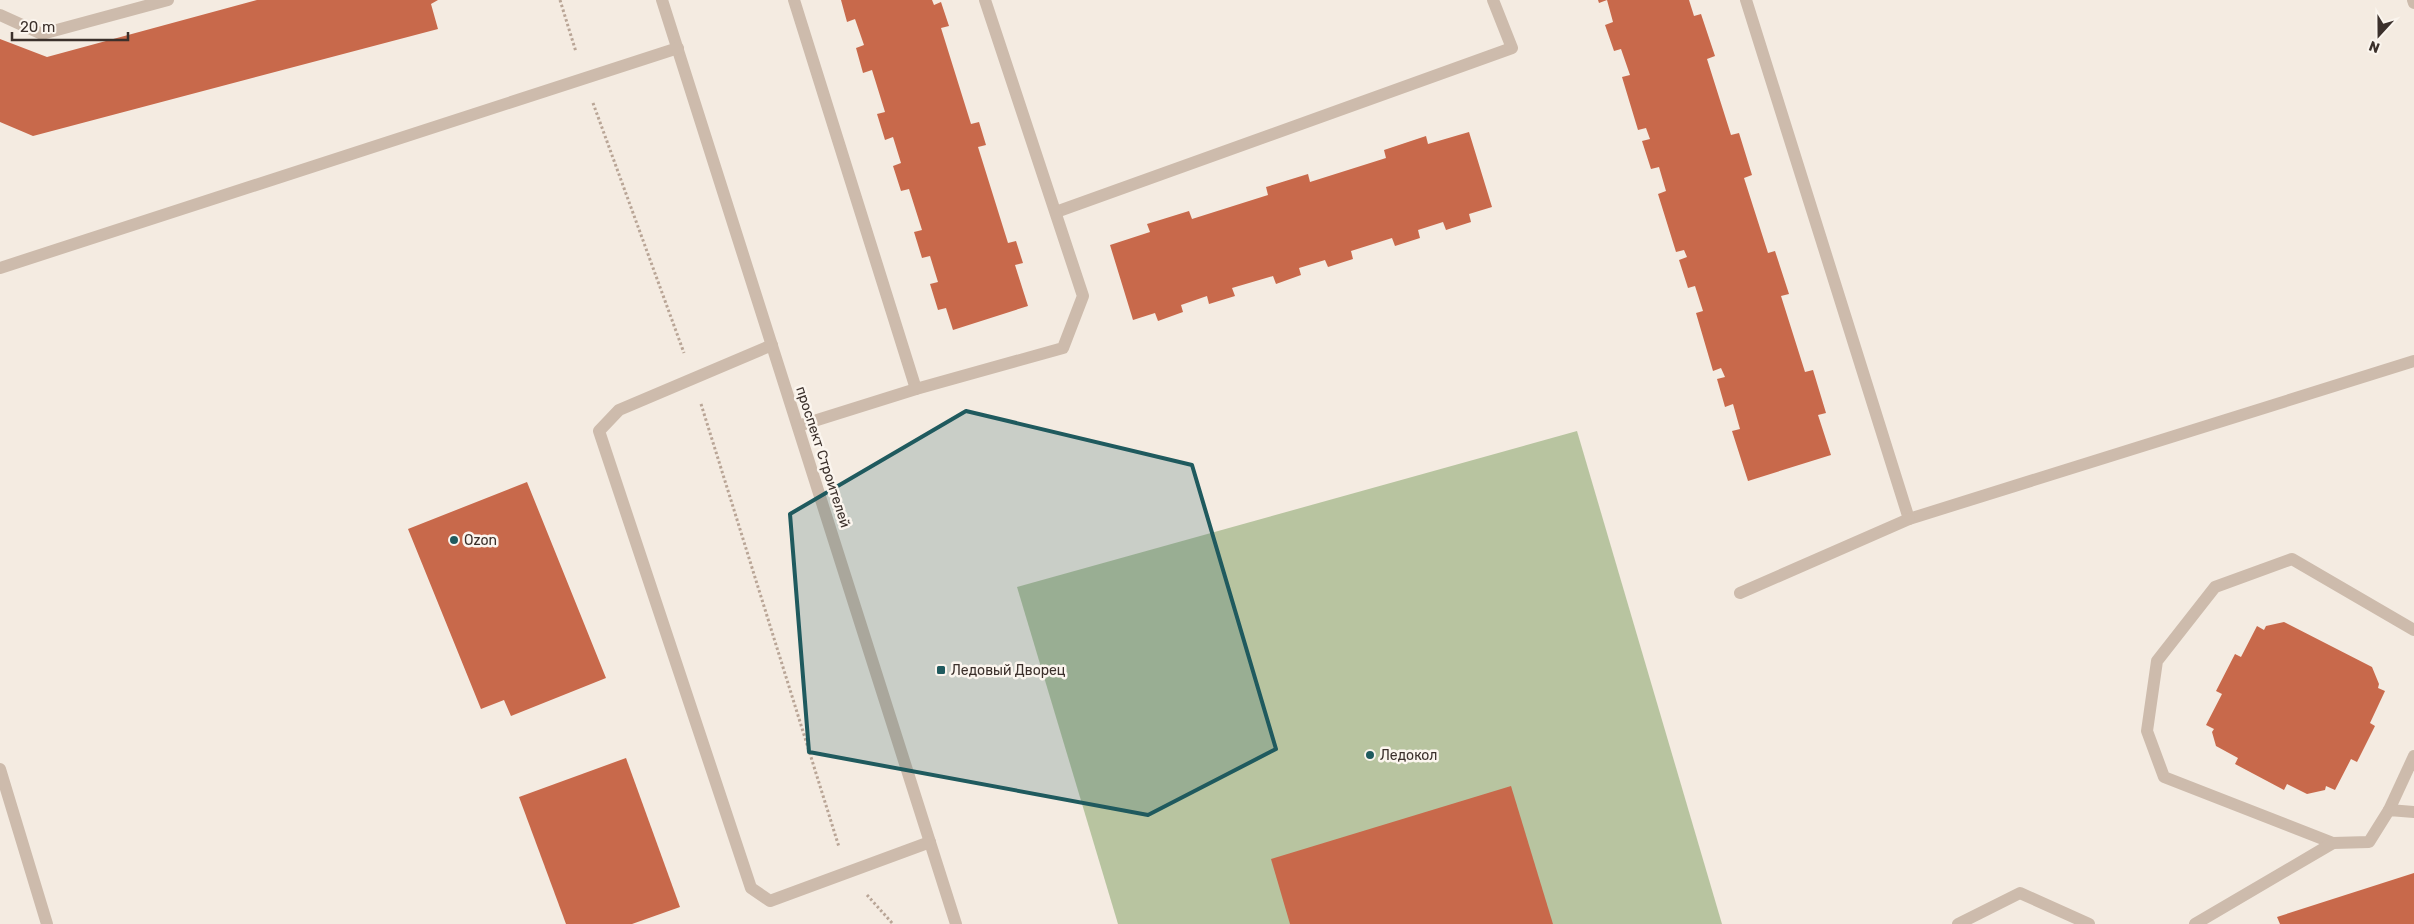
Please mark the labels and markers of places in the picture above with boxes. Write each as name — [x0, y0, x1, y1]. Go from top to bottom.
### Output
place label: Ozon — [464, 532, 497, 549]
marker: Ozon — [448, 534, 460, 546]
place label: Ледовый Дворец — [951, 662, 1066, 679]
marker: Ледовый Дворец — [935, 664, 947, 676]
place label: Ледокол — [1380, 747, 1437, 764]
marker: Ледокол — [1364, 749, 1376, 761]

